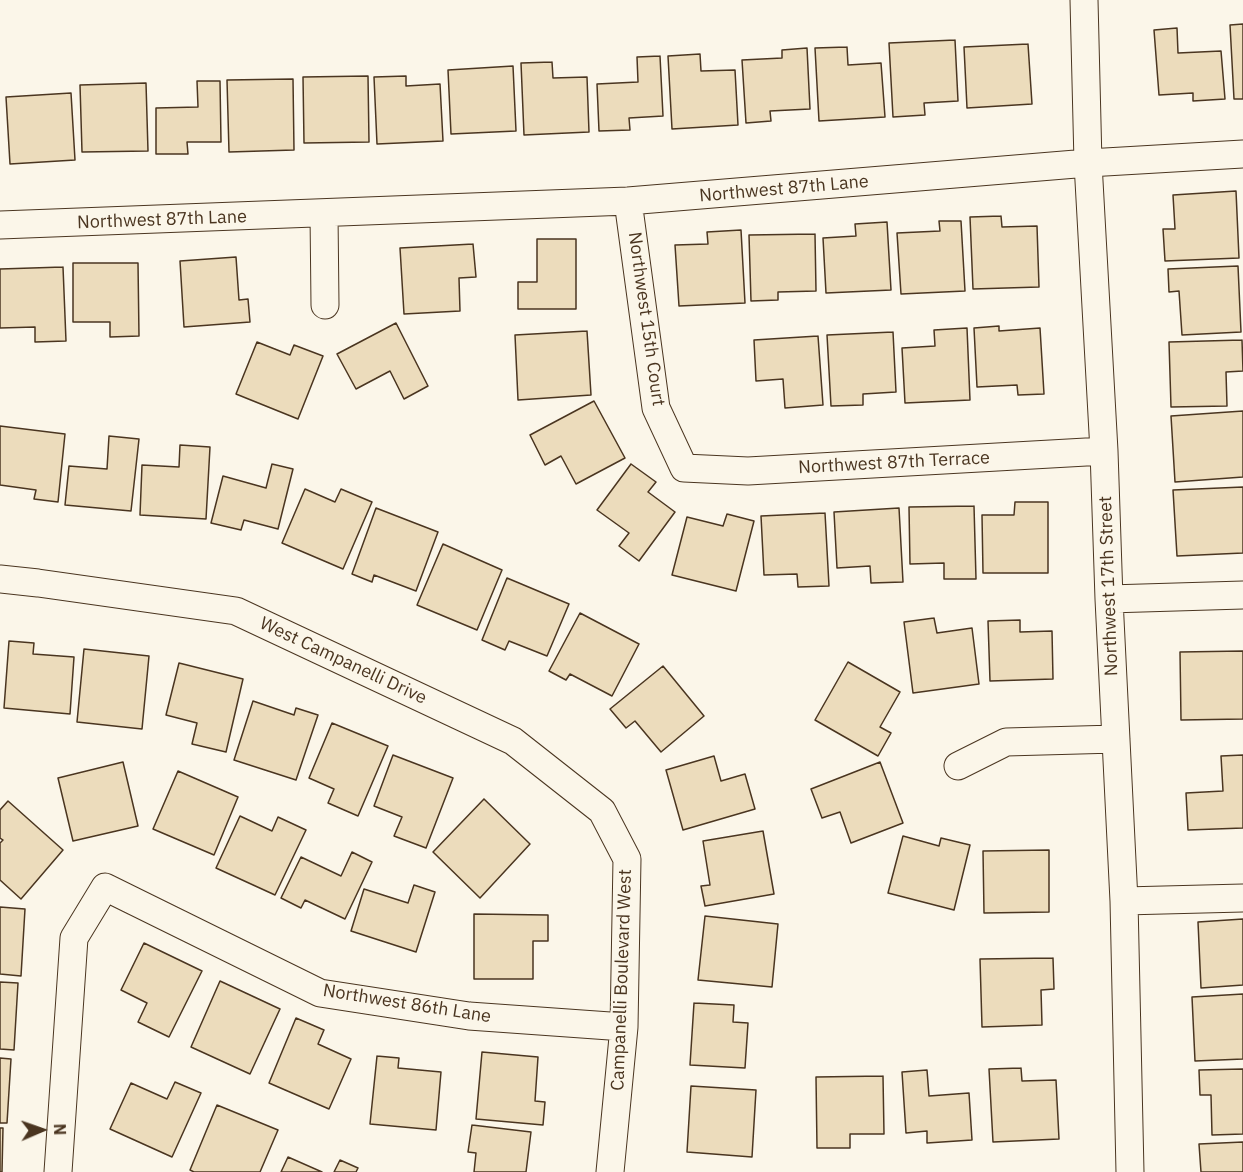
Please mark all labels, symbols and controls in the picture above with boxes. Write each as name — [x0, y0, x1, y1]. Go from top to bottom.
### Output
street label: Northwest 87th Lane — [698, 171, 870, 207]
street label: Northwest 87th Lane — [77, 206, 247, 234]
street label: Northwest 15th Court — [623, 231, 669, 407]
street label: Northwest 87th Terrace — [798, 447, 990, 479]
street label: Northwest 17th Street — [1095, 495, 1123, 677]
street label: West Campanelli Drive — [256, 613, 430, 709]
street label: Campanelli Boulevard West — [607, 869, 637, 1091]
street label: Northwest 86th Lane — [321, 980, 493, 1028]
north arrow — [12, 1100, 72, 1160]
text: N — [50, 1123, 70, 1136]

